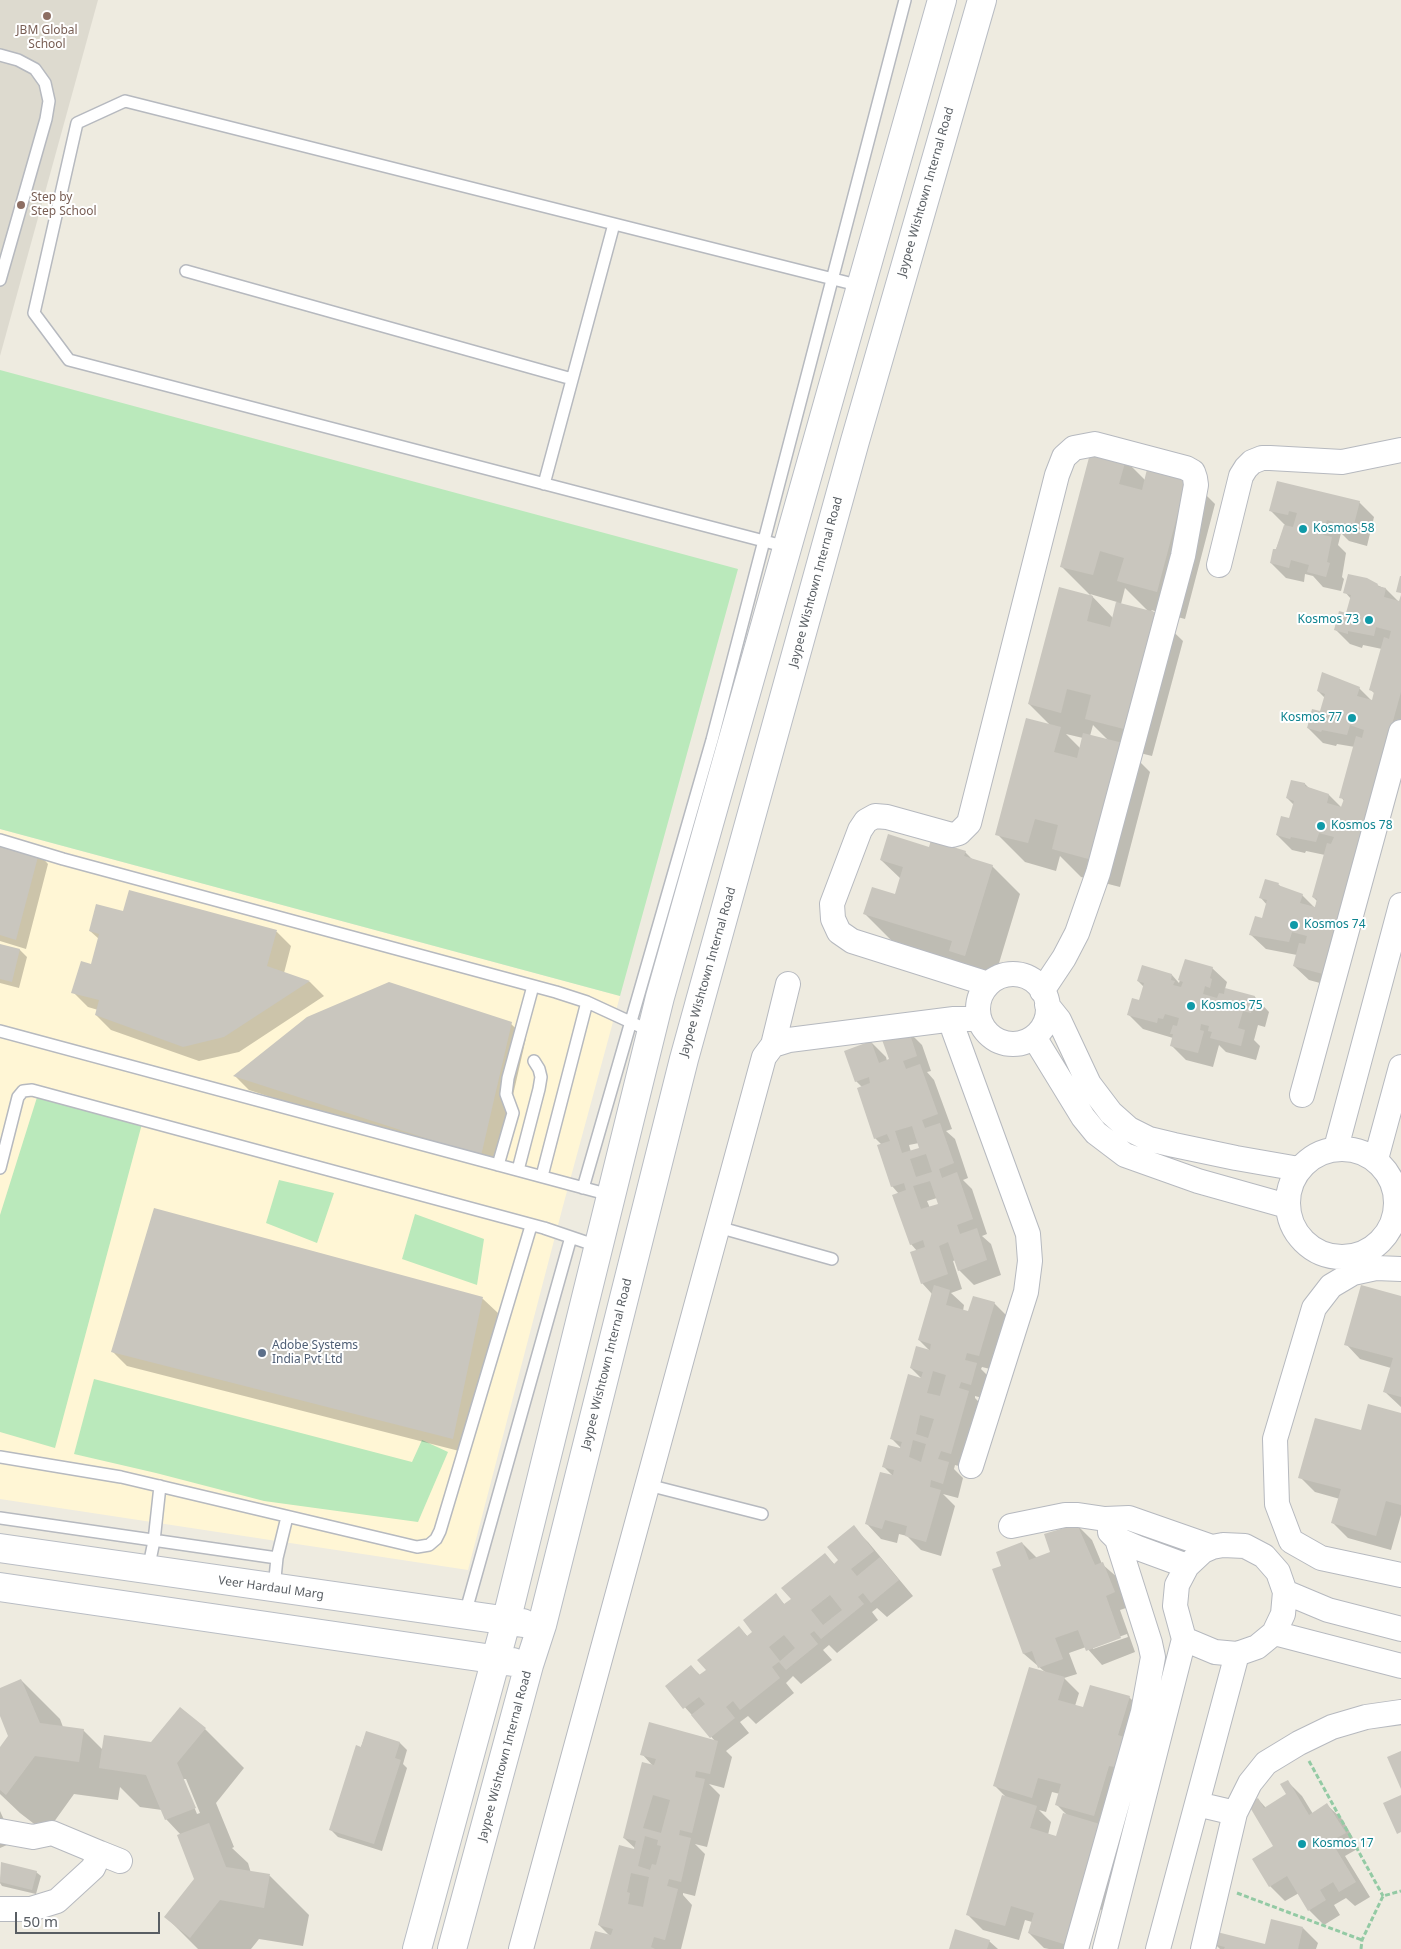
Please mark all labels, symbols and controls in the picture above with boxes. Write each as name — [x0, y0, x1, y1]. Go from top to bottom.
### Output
marker: JBM Global School — [41, 10, 53, 22]
place label: JBM Global School — [16, 24, 78, 52]
street label: Jaypee Wishtown Internal Road — [895, 106, 957, 278]
place label: Step by Step School — [31, 191, 97, 219]
marker: Step by Step School — [15, 199, 27, 211]
street label: Jaypee Wishtown Internal Road — [786, 495, 846, 669]
place label: Kosmos 58 — [1313, 522, 1375, 536]
marker: Kosmos 58 — [1297, 523, 1309, 535]
place label: Kosmos 73 — [1297, 613, 1359, 627]
marker: Kosmos 73 — [1363, 614, 1375, 626]
place label: Kosmos 77 — [1280, 711, 1342, 725]
marker: Kosmos 77 — [1346, 712, 1358, 724]
place label: Kosmos 78 — [1331, 819, 1393, 833]
marker: Kosmos 78 — [1315, 820, 1327, 832]
street label: Jaypee Wishtown Internal Road — [677, 886, 739, 1058]
place label: Kosmos 74 — [1304, 918, 1366, 932]
marker: Kosmos 74 — [1288, 919, 1300, 931]
place label: Kosmos 75 — [1201, 999, 1263, 1013]
marker: Kosmos 75 — [1185, 1000, 1197, 1012]
street label: Jaypee Wishtown Internal Road — [579, 1277, 635, 1451]
place label: Adobe Systems India Pvt Ltd — [272, 1339, 358, 1367]
marker: Adobe Systems India Pvt Ltd — [256, 1347, 268, 1359]
street label: Veer Hardaul Marg — [217, 1573, 325, 1603]
street label: Jaypee Wishtown Internal Road — [475, 1669, 535, 1843]
place label: Kosmos 17 — [1312, 1837, 1374, 1851]
marker: Kosmos 17 — [1296, 1838, 1308, 1850]
scale bar — [18, 1902, 162, 1934]
text: 50 m — [23, 1911, 58, 1931]

